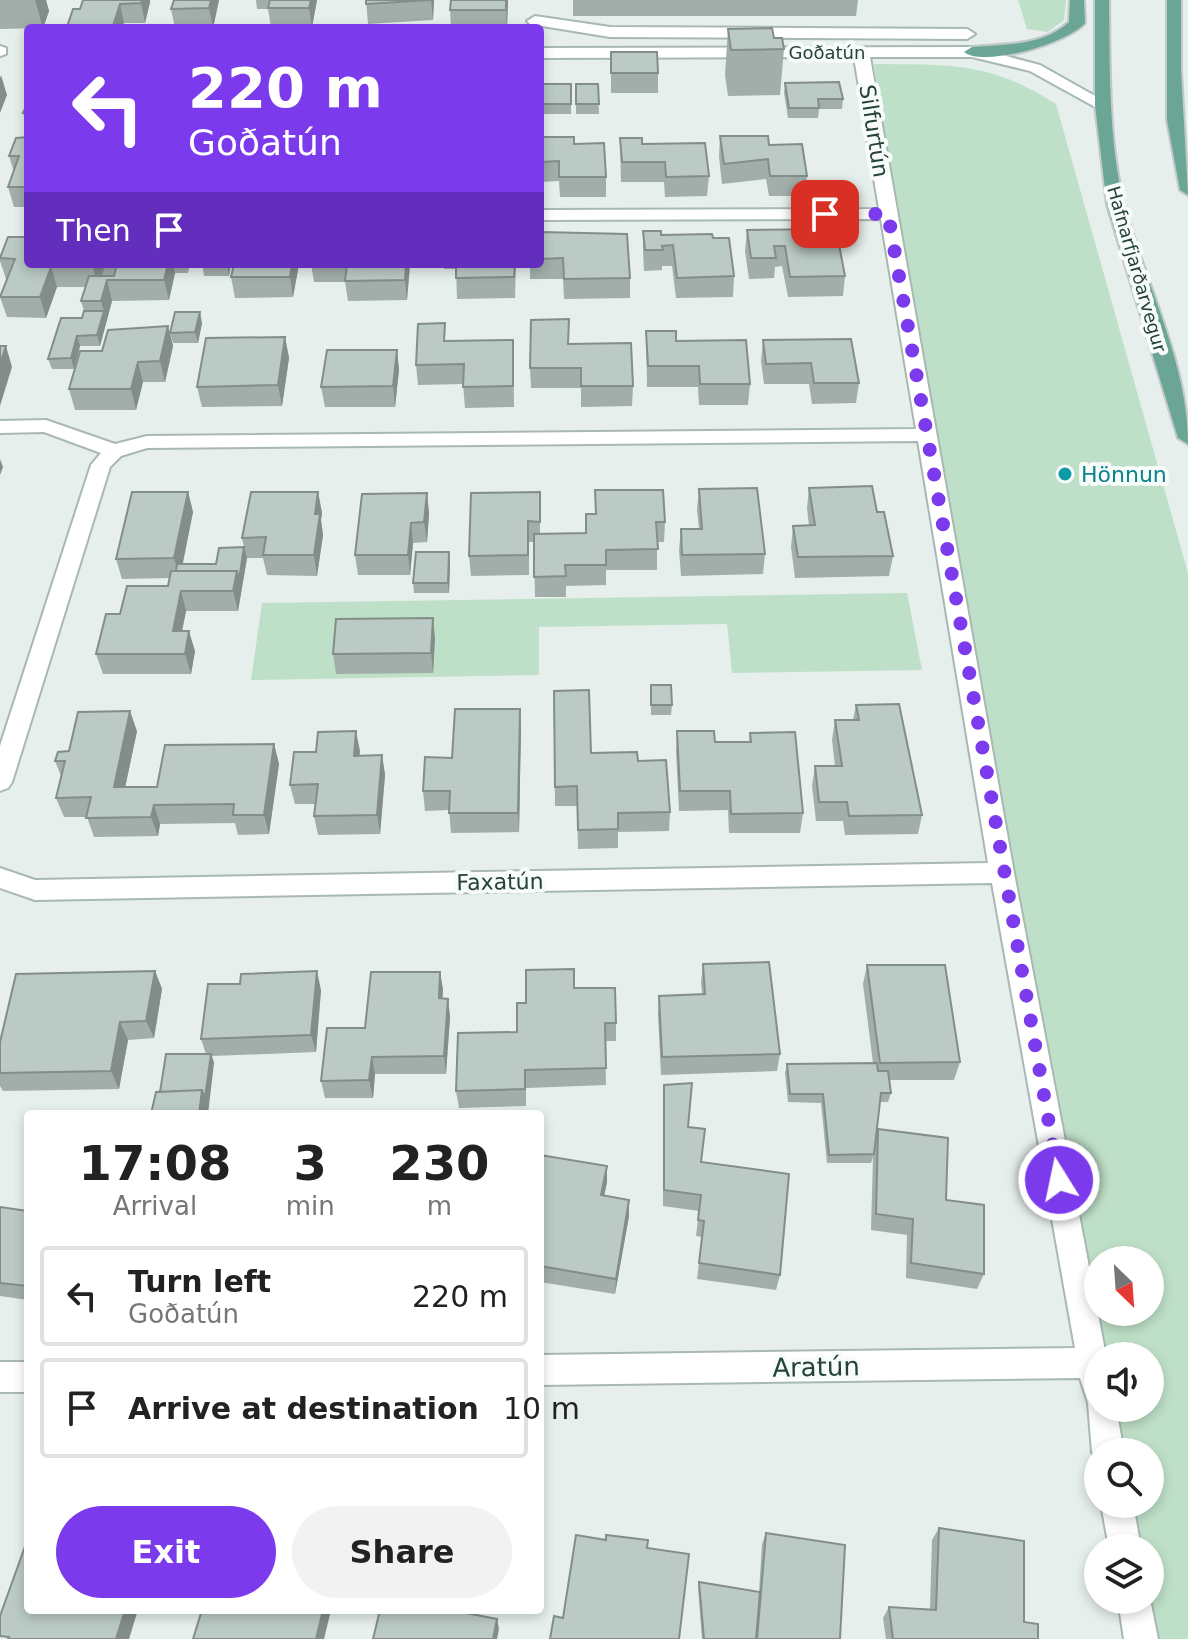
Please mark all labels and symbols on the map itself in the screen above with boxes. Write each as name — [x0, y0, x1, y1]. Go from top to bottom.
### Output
street label: Goðatún — [789, 42, 865, 63]
street label: Silfurtún — [854, 83, 894, 179]
pin — [791, 180, 859, 248]
street label: Hafnarfjarðarvegur — [1103, 183, 1171, 355]
place label: Hönnun — [1081, 462, 1167, 487]
marker: Hönnun — [1056, 465, 1074, 483]
street label: Faxatún — [456, 869, 544, 895]
position arrow — [1017, 1138, 1101, 1222]
north arrow — [1084, 1246, 1164, 1326]
street label: Aratún — [772, 1351, 860, 1383]

